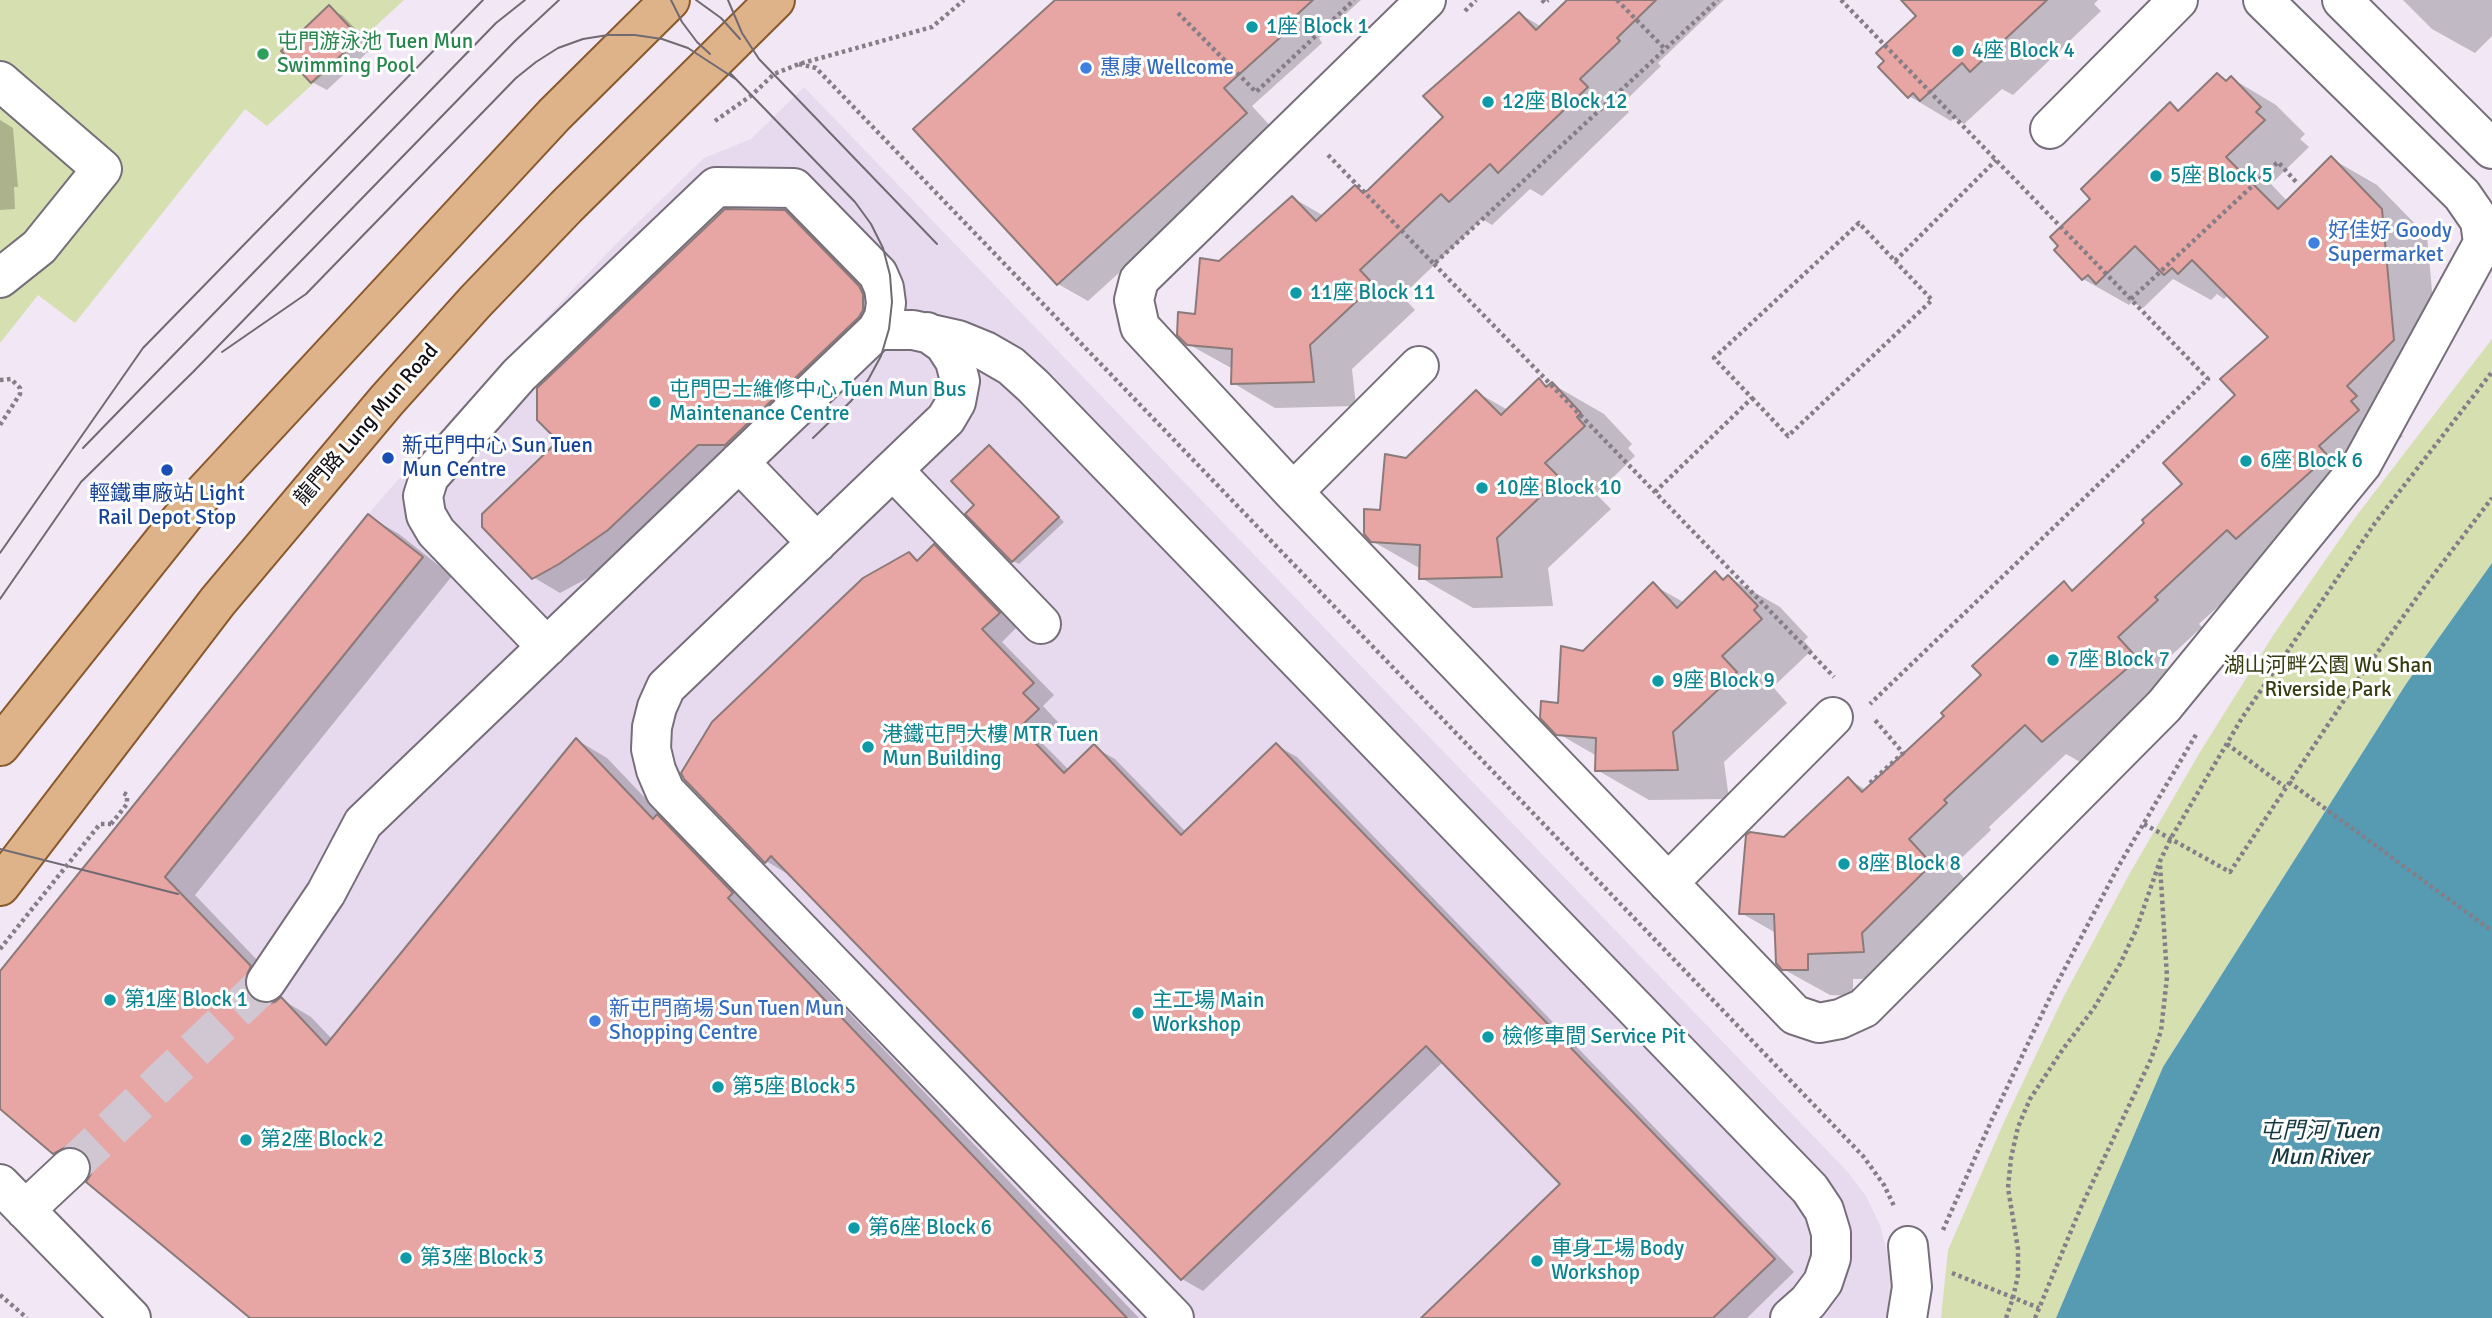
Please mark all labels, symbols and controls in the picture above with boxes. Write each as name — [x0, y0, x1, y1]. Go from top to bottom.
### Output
place label: 1座 Block 1 — [1266, 14, 1369, 40]
marker: 1座 Block 1 — [1244, 19, 1260, 35]
place label: 屯門游泳池 Tuen Mun Swimming Pool — [277, 29, 473, 79]
place label: 4座 Block 4 — [1972, 38, 2075, 64]
marker: 4座 Block 4 — [1950, 43, 1966, 59]
marker: 屯門游泳池 Tuen Mun Swimming Pool — [255, 46, 271, 62]
place label: 惠康 Wellcome — [1100, 55, 1234, 81]
marker: 惠康 Wellcome — [1078, 60, 1094, 76]
place label: 12座 Block 12 — [1502, 89, 1628, 115]
marker: 12座 Block 12 — [1480, 94, 1496, 110]
place label: 5座 Block 5 — [2170, 163, 2273, 189]
marker: 5座 Block 5 — [2148, 168, 2164, 184]
place label: 好佳好 Goody Supermarket — [2328, 218, 2452, 268]
marker: 好佳好 Goody Supermarket — [2306, 235, 2322, 251]
place label: 11座 Block 11 — [1310, 280, 1436, 306]
marker: 11座 Block 11 — [1288, 285, 1304, 301]
street label: 龍門路 Lung Mun Road — [290, 339, 444, 511]
place label: 屯門巴士維修中心 Tuen Mun Bus Maintenance Centre — [669, 377, 966, 427]
marker: 屯門巴士維修中心 Tuen Mun Bus Maintenance Centre — [647, 394, 663, 410]
place label: 新屯門中心 Sun Tuen Mun Centre — [402, 433, 593, 483]
place label: 6座 Block 6 — [2260, 448, 2363, 474]
marker: 新屯門中心 Sun Tuen Mun Centre — [380, 450, 396, 466]
marker: 6座 Block 6 — [2238, 453, 2254, 469]
marker: 輕鐵車廠站 Light Rail Depot Stop — [159, 462, 175, 478]
place label: 10座 Block 10 — [1496, 475, 1622, 501]
marker: 10座 Block 10 — [1474, 480, 1490, 496]
place label: 輕鐵車廠站 Light Rail Depot Stop — [89, 481, 245, 531]
place label: 7座 Block 7 — [2067, 647, 2170, 673]
marker: 7座 Block 7 — [2045, 652, 2061, 668]
park label: 湖山河畔公園 Wu Shan Riverside Park — [2223, 653, 2433, 703]
place label: 9座 Block 9 — [1672, 668, 1775, 694]
marker: 9座 Block 9 — [1650, 673, 1666, 689]
place label: 港鐵屯門大樓 MTR Tuen Mun Building — [882, 722, 1099, 772]
marker: 港鐵屯門大樓 MTR Tuen Mun Building — [860, 739, 876, 755]
place label: 8座 Block 8 — [1858, 851, 1961, 877]
marker: 8座 Block 8 — [1836, 856, 1852, 872]
place label: 第1座 Block 1 — [124, 987, 248, 1013]
place label: 主工場 Main Workshop — [1152, 988, 1264, 1038]
marker: 第1座 Block 1 — [102, 992, 118, 1008]
place label: 新屯門商場 Sun Tuen Mun Shopping Centre — [609, 996, 844, 1046]
marker: 主工場 Main Workshop — [1130, 1005, 1146, 1021]
marker: 新屯門商場 Sun Tuen Mun Shopping Centre — [587, 1013, 603, 1029]
place label: 檢修車間 Service Pit — [1502, 1024, 1686, 1050]
marker: 檢修車間 Service Pit — [1480, 1029, 1496, 1045]
place label: 第5座 Block 5 — [732, 1074, 856, 1100]
marker: 第5座 Block 5 — [710, 1079, 726, 1095]
water label: 屯門河 Tuen Mun River — [2259, 1118, 2379, 1172]
place label: 第2座 Block 2 — [260, 1127, 384, 1153]
marker: 第2座 Block 2 — [238, 1132, 254, 1148]
place label: 第6座 Block 6 — [868, 1215, 992, 1241]
marker: 第6座 Block 6 — [846, 1220, 862, 1236]
place label: 車身工場 Body Workshop — [1551, 1236, 1684, 1286]
place label: 第3座 Block 3 — [420, 1245, 544, 1271]
marker: 第3座 Block 3 — [398, 1250, 414, 1266]
marker: 車身工場 Body Workshop — [1529, 1253, 1545, 1269]

